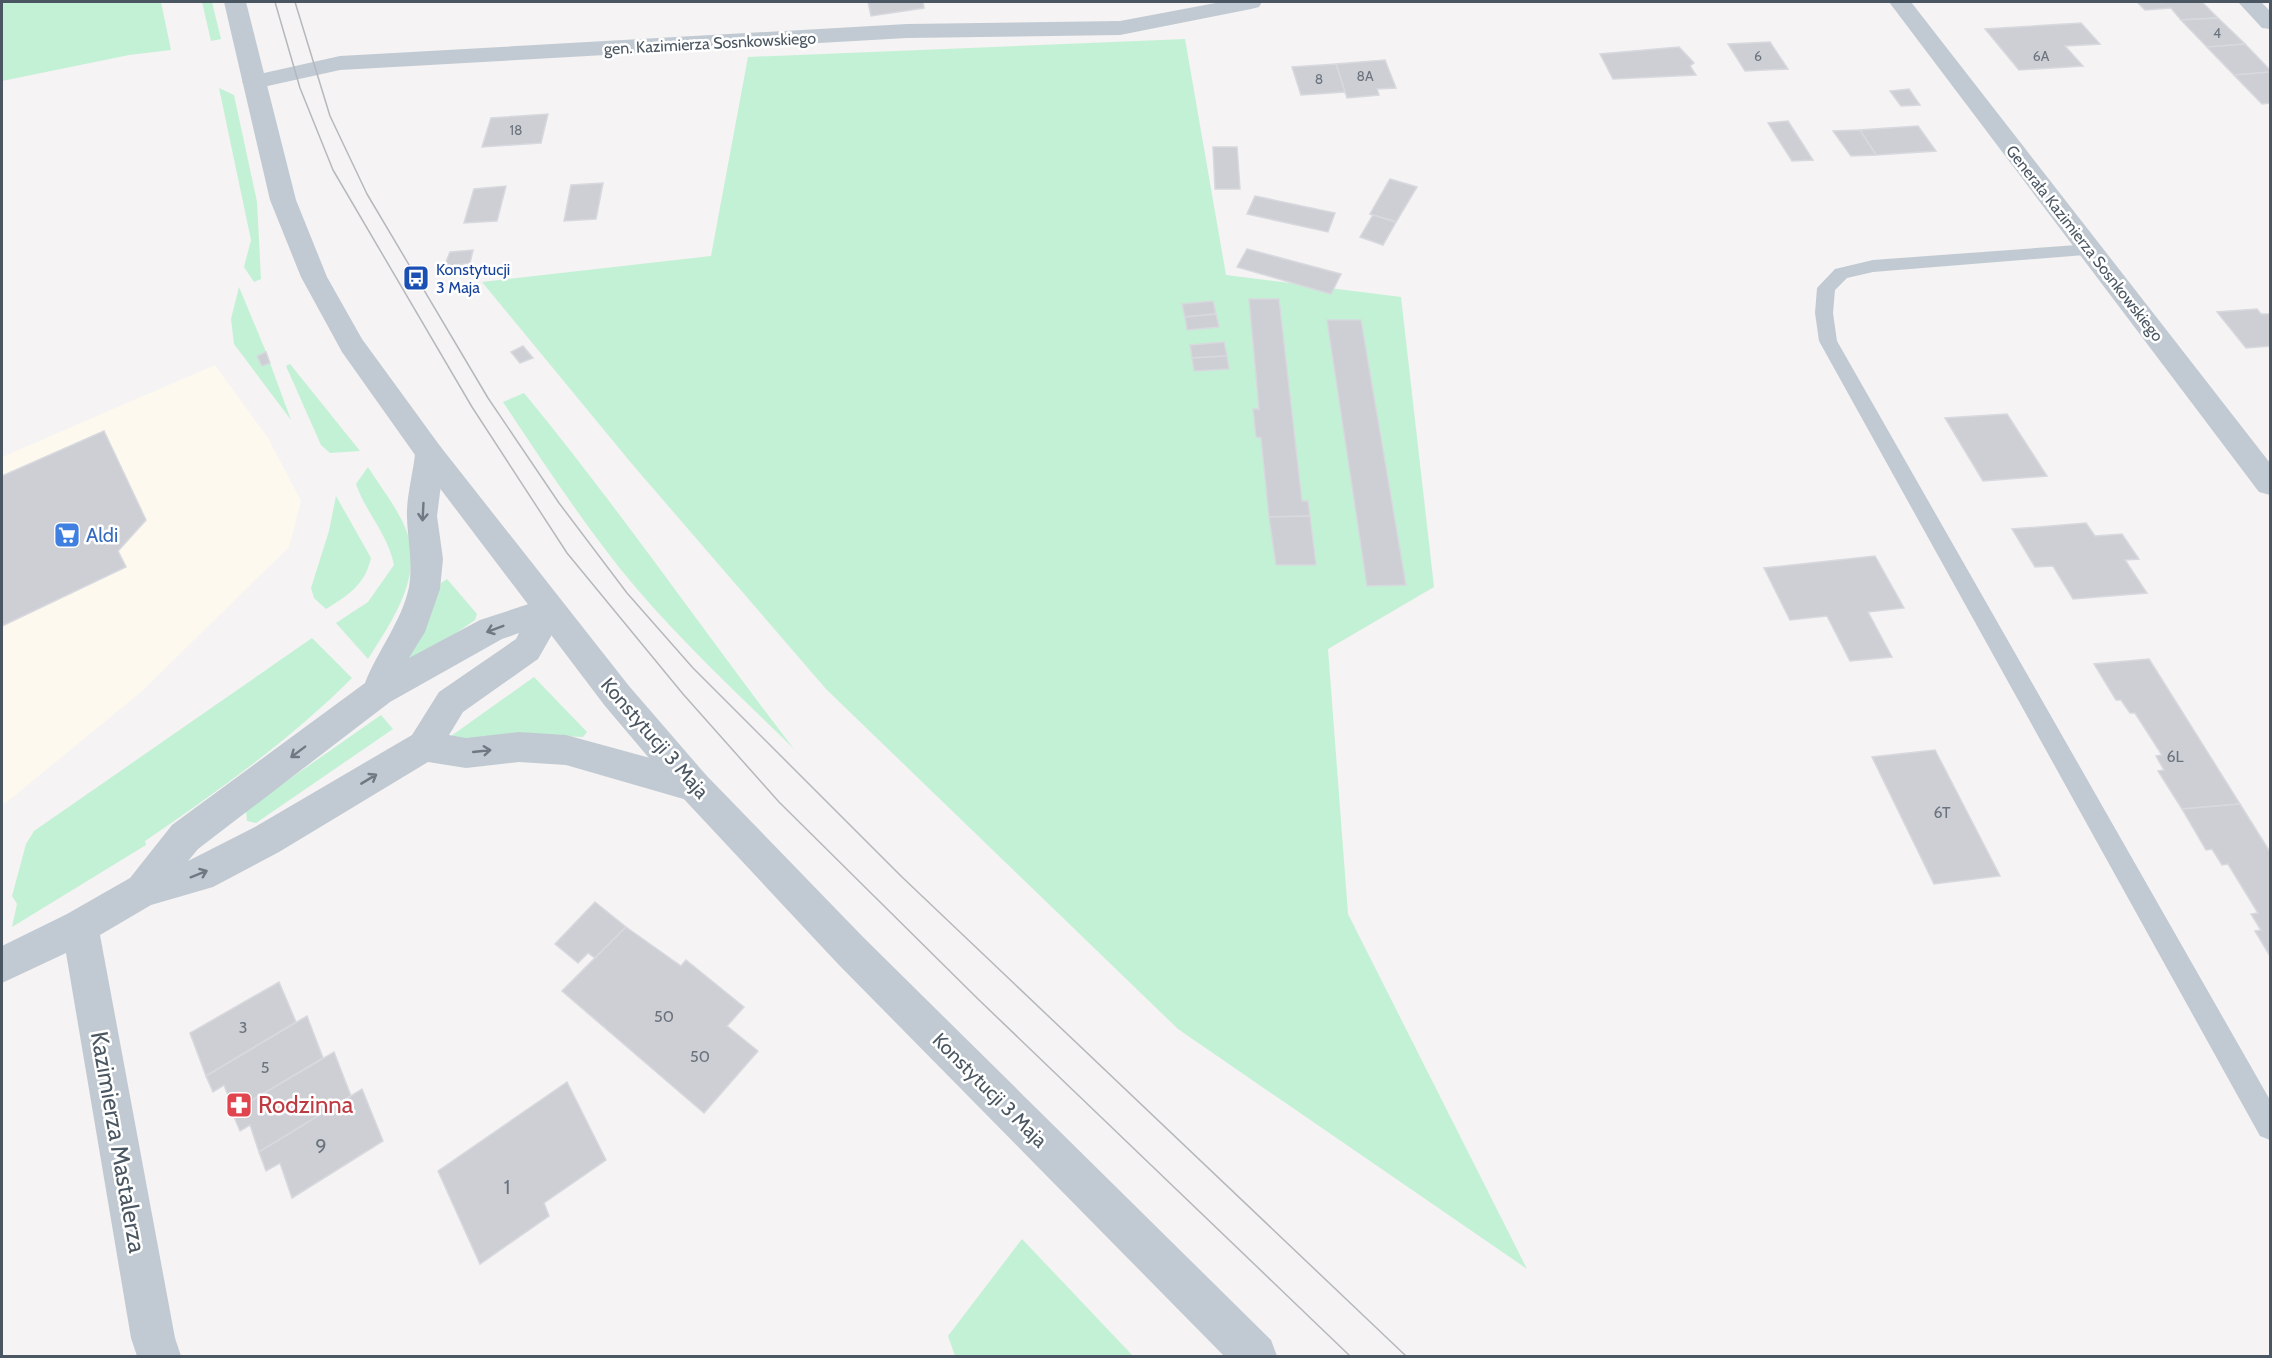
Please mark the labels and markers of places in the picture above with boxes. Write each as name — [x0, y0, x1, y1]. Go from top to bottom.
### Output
place label: Konstytucji 3 Maja — [436, 260, 510, 297]
bus stop icon: Konstytucji 3 Maja — [401, 263, 431, 293]
supermarket icon: Aldi — [52, 520, 82, 550]
place label: Aldi — [86, 523, 118, 547]
pharmacy icon: Rodzinna — [224, 1090, 254, 1120]
place label: Rodzinna — [258, 1090, 354, 1119]

